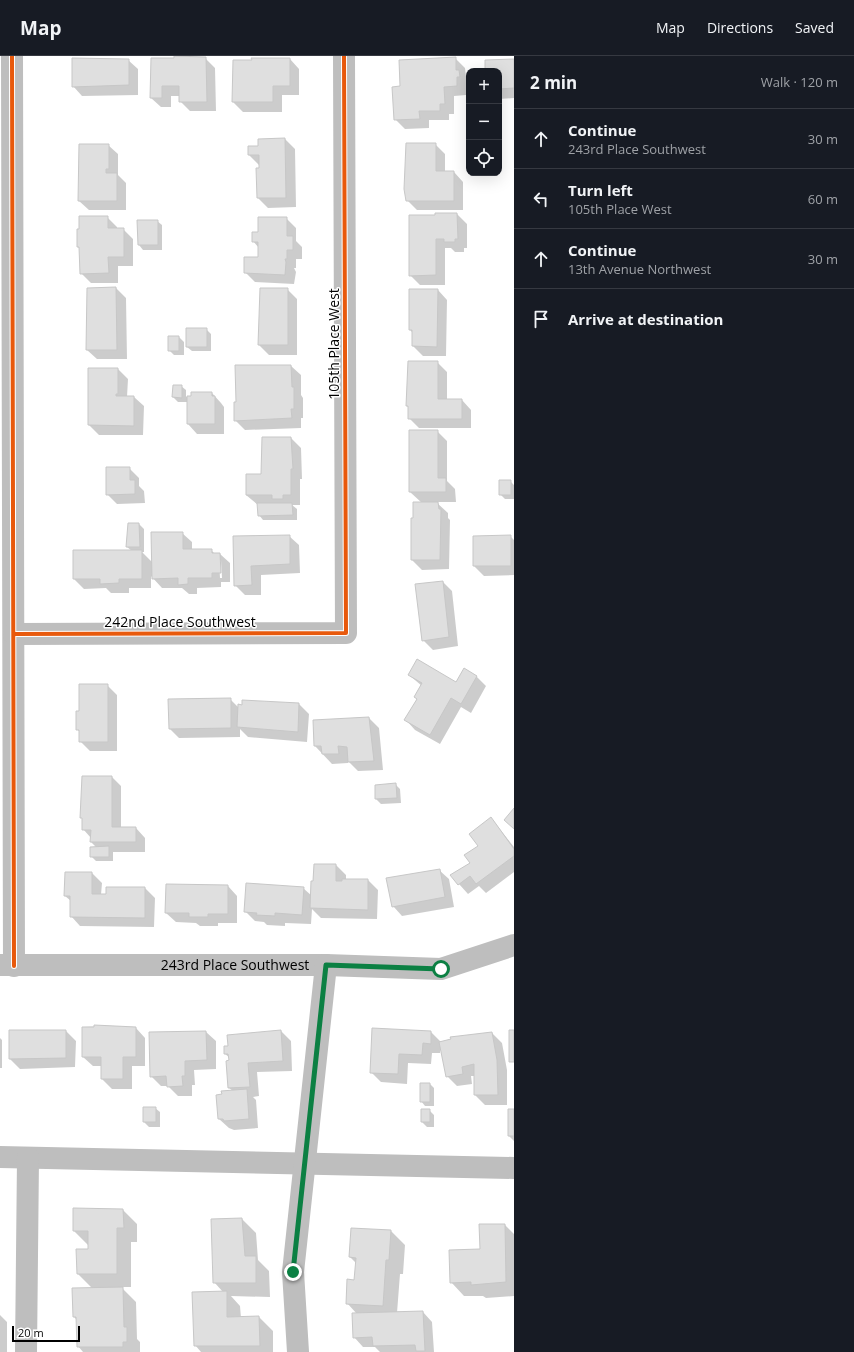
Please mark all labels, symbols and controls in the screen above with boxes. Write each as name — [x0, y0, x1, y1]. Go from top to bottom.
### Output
text: Map — [20, 15, 61, 41]
text: Map — [656, 18, 685, 37]
text: Directions — [707, 18, 773, 37]
text: Saved — [795, 18, 834, 37]
map controls — [466, 68, 502, 176]
button: + — [466, 68, 502, 104]
text: 2 min — [530, 71, 577, 94]
text: Walk · 120 m — [761, 73, 838, 91]
button: − — [466, 104, 502, 140]
text: Continue — [568, 120, 636, 140]
icon: ahead — [530, 128, 552, 150]
text: 30 m — [808, 130, 838, 148]
button: locate — [466, 140, 502, 176]
text: 243rd Place Southwest — [568, 140, 706, 158]
text: Turn left — [568, 180, 633, 200]
icon: left — [530, 188, 552, 210]
text: 60 m — [808, 190, 838, 208]
text: 105th Place West — [568, 200, 672, 218]
text: Continue — [568, 240, 636, 260]
icon: ahead — [530, 248, 552, 270]
text: 30 m — [808, 250, 838, 268]
text: 13th Avenue Northwest — [568, 260, 711, 278]
street label: 105th Place West — [324, 288, 343, 400]
icon: arrive — [530, 308, 552, 330]
text: Arrive at destination — [568, 309, 723, 329]
street label: 242nd Place Southwest — [104, 612, 256, 631]
street label: 243rd Place Southwest — [161, 955, 309, 974]
route start — [432, 960, 450, 978]
route end — [284, 1263, 302, 1281]
scale bar — [12, 1324, 80, 1343]
text: 20 m — [18, 1325, 44, 1340]

